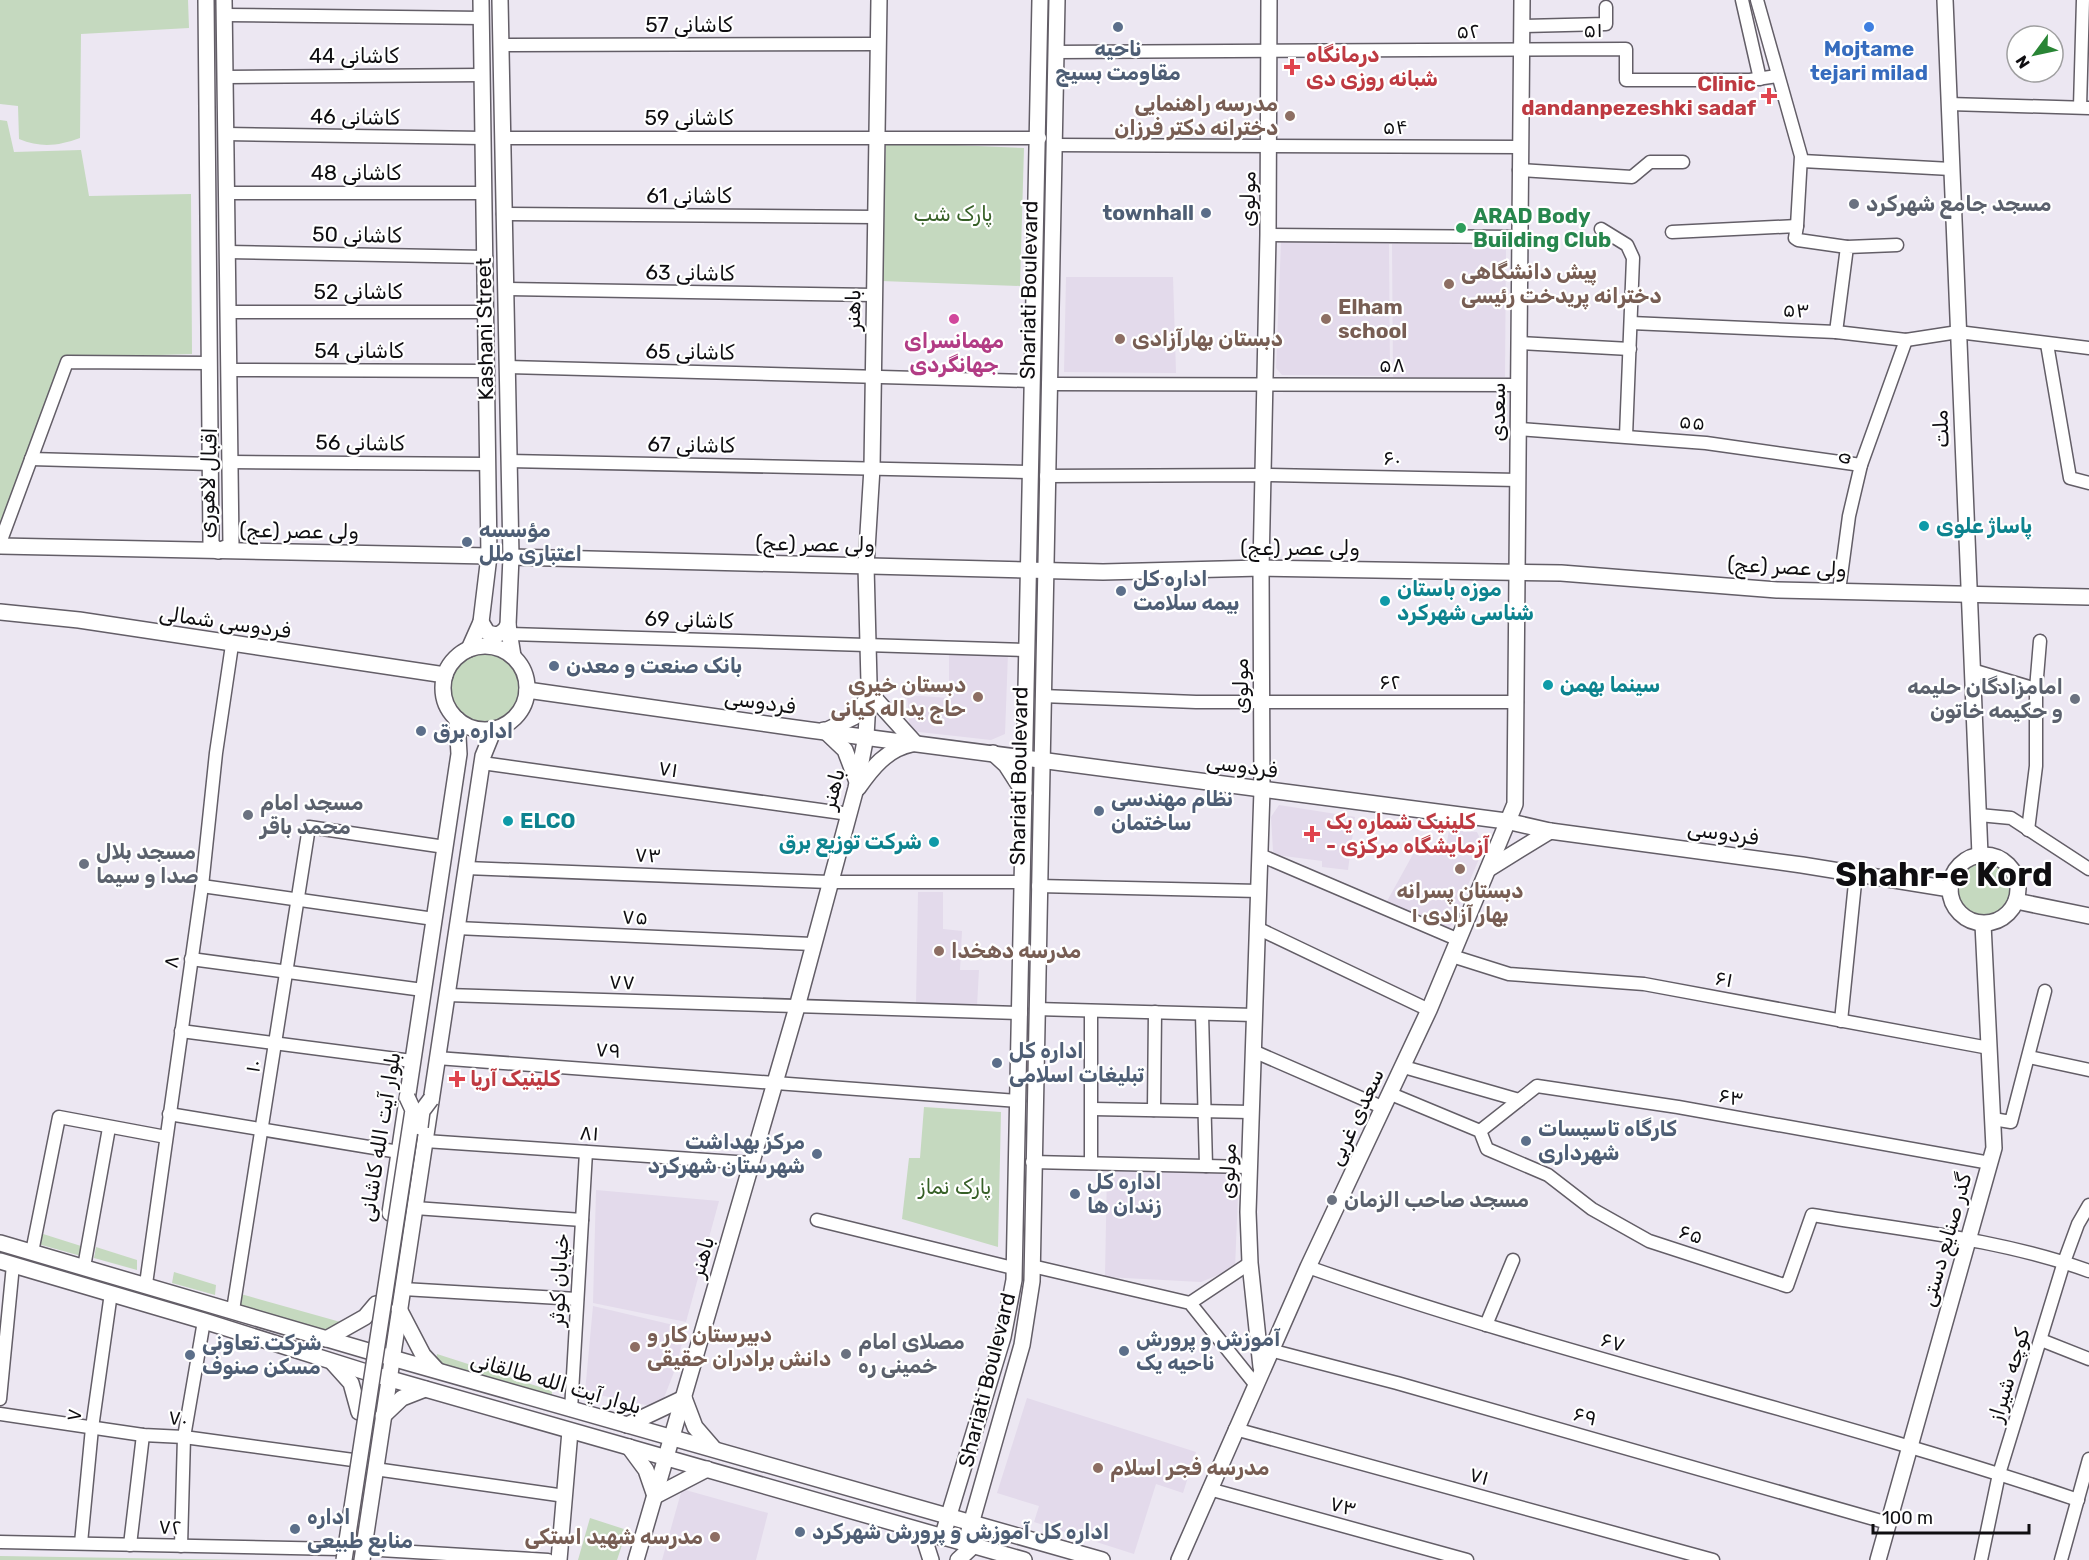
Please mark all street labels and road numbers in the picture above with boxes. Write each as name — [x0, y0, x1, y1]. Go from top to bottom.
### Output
street label: کاشانی 57 — [645, 12, 733, 37]
street label: ۵۱ — [1583, 17, 1603, 42]
street label: ۵۲ — [1456, 18, 1480, 43]
street label: کاشانی 44 — [309, 43, 400, 68]
street label: کاشانی 46 — [310, 103, 401, 130]
street label: کاشانی 59 — [645, 105, 734, 130]
street label: ۵۴ — [1382, 114, 1408, 139]
street label: کاشانی 48 — [311, 160, 402, 185]
street label: مولوی — [1235, 171, 1260, 227]
street label: کاشانی 61 — [646, 183, 732, 208]
street label: Shariati Boulevard — [1014, 200, 1043, 380]
street label: کاشانی 50 — [312, 221, 403, 248]
street label: Kashani Street — [471, 257, 498, 401]
street label: کاشانی 63 — [645, 259, 735, 286]
street label: کاشانی 52 — [314, 279, 403, 304]
street label: باهنر — [840, 289, 865, 333]
street label: ۵۳ — [1782, 296, 1810, 323]
street label: کاشانی 54 — [314, 338, 404, 363]
street label: کاشانی 65 — [645, 338, 735, 365]
street label: ۵۸ — [1379, 352, 1405, 377]
street label: سعدی — [1485, 382, 1510, 442]
street label: ۵۵ — [1678, 408, 1706, 435]
street label: ملت — [1927, 409, 1954, 449]
street label: اقبال لاهوری — [193, 427, 222, 539]
street label: کاشانی 56 — [315, 429, 405, 456]
street label: کاشانی 67 — [647, 431, 735, 458]
street label: ۶۰ — [1383, 445, 1401, 470]
street label: ۵ — [1829, 448, 1856, 468]
street label: ولی عصر (عج) — [239, 517, 359, 546]
street label: ولی عصر (عج) — [755, 530, 875, 559]
street label: ولی عصر (عج) — [1240, 535, 1360, 562]
street label: ولی عصر (عج) — [1727, 551, 1847, 584]
street label: فردوسی شمالی — [157, 600, 293, 644]
street label: کاشانی 69 — [644, 605, 735, 634]
street label: مولوی — [1228, 658, 1253, 714]
street label: ۶۲ — [1379, 669, 1401, 694]
street label: فردوسی — [723, 684, 797, 720]
street label: Shariati Boulevard — [1004, 686, 1033, 866]
street label: فردوسی — [1205, 748, 1279, 784]
street label: ۷۱ — [657, 755, 680, 782]
street label: باهنر — [815, 766, 850, 814]
street label: فردوسی — [1686, 815, 1760, 851]
street label: ۷۳ — [634, 842, 662, 867]
street label: ۷۵ — [621, 904, 649, 929]
street label: ۸ — [157, 954, 184, 970]
street label: ۶۱ — [1713, 965, 1735, 992]
street label: ۷۷ — [608, 969, 636, 994]
street label: ۷۹ — [594, 1036, 622, 1063]
street label: بلوار آیت الله کاشانی — [354, 1050, 405, 1224]
street label: ۱۰ — [239, 1057, 266, 1074]
street label: سعدی غربی — [1322, 1064, 1389, 1169]
street label: ۶۳ — [1716, 1082, 1746, 1111]
street label: ۸۱ — [578, 1119, 600, 1146]
street label: مولوی — [1214, 1143, 1241, 1199]
street label: گذر صنایع دستی — [1915, 1170, 1980, 1310]
street label: ۶۵ — [1676, 1218, 1707, 1249]
street label: خیابان کوثر — [543, 1233, 573, 1329]
street label: باهنر — [683, 1234, 719, 1282]
street label: Shariati Boulevard — [953, 1290, 1020, 1470]
street label: کوچه شیراز — [1982, 1324, 2036, 1427]
street label: ۶۷ — [1598, 1326, 1628, 1357]
street label: بلوار آیت الله طالقانی — [468, 1346, 645, 1419]
street label: ۶۹ — [1570, 1400, 1600, 1431]
street label: ۷۰ — [167, 1404, 189, 1431]
street label: ۷ — [60, 1407, 87, 1423]
street label: ۷۱ — [1466, 1461, 1492, 1490]
street label: ۷۳ — [1327, 1490, 1359, 1521]
street label: ۷۲ — [158, 1514, 182, 1539]

